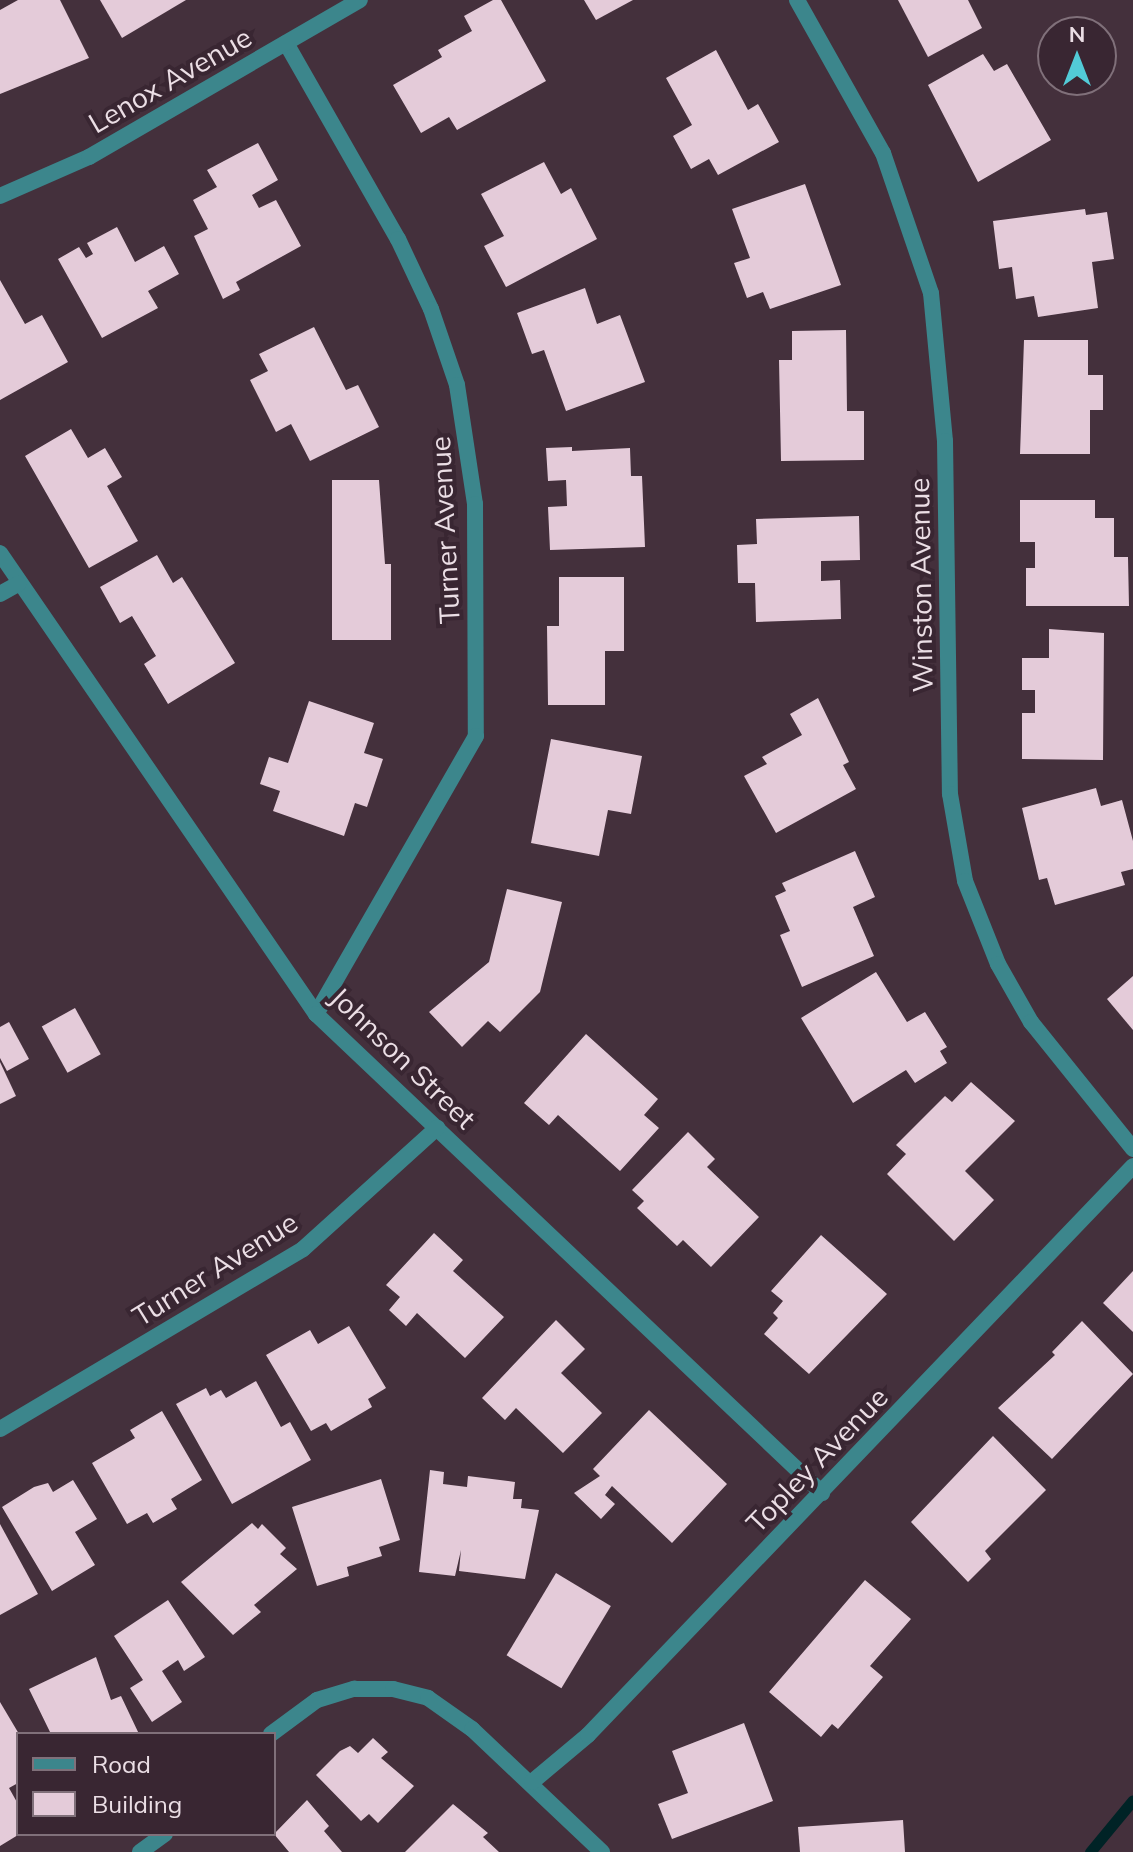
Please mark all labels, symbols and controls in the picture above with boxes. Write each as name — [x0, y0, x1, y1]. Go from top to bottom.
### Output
north arrow — [1037, 16, 1117, 96]
street label: Lenox Avenue — [83, 20, 257, 140]
text: N — [1069, 20, 1085, 48]
street label: Turner Avenue — [423, 435, 467, 625]
street label: Winston Avenue — [902, 477, 940, 693]
street label: Johnson Street — [323, 980, 483, 1136]
street label: Turner Avenue — [126, 1205, 304, 1333]
street label: Topley Avenue — [739, 1380, 895, 1540]
legend — [16, 1732, 276, 1836]
text: Road — [92, 1749, 151, 1779]
text: Building — [92, 1789, 182, 1819]

